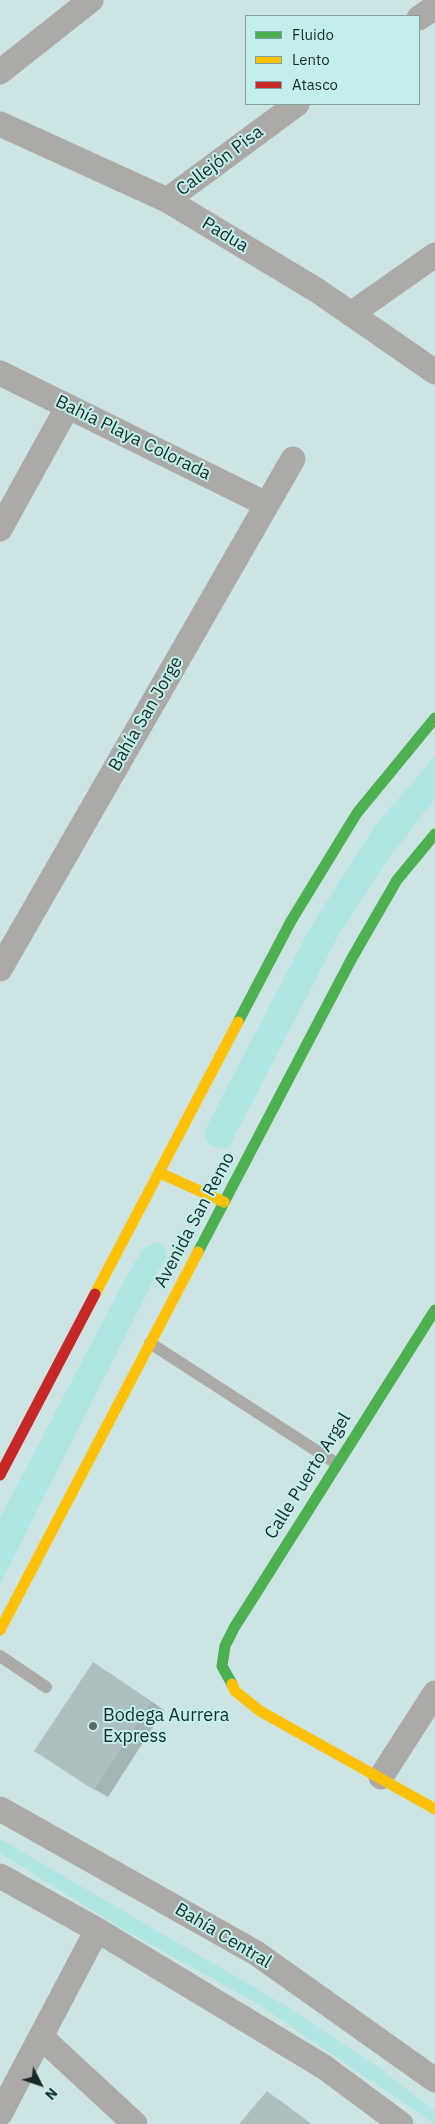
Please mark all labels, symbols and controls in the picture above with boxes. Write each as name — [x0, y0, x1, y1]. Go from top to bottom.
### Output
legend — [245, 15, 420, 105]
text: Fluido — [292, 25, 334, 44]
text: Lento — [292, 50, 330, 69]
text: Atasco — [292, 75, 338, 94]
street label: Callejón Pisa — [172, 121, 268, 201]
street label: Padua — [198, 213, 252, 257]
street label: Bahía Playa Colorada — [52, 391, 214, 485]
street label: Bahía San Jorge — [104, 653, 188, 775]
street label: Avenida San Remo — [150, 1149, 240, 1291]
street label: Calle Puerto Argel — [260, 1409, 356, 1543]
place label: Bodega Aurrera Express — [103, 1705, 229, 1748]
marker: Bodega Aurrera Express — [87, 1720, 99, 1732]
street label: Bahía Central — [171, 1899, 275, 1973]
north arrow — [15, 2059, 65, 2109]
text: N — [41, 2084, 61, 2104]

